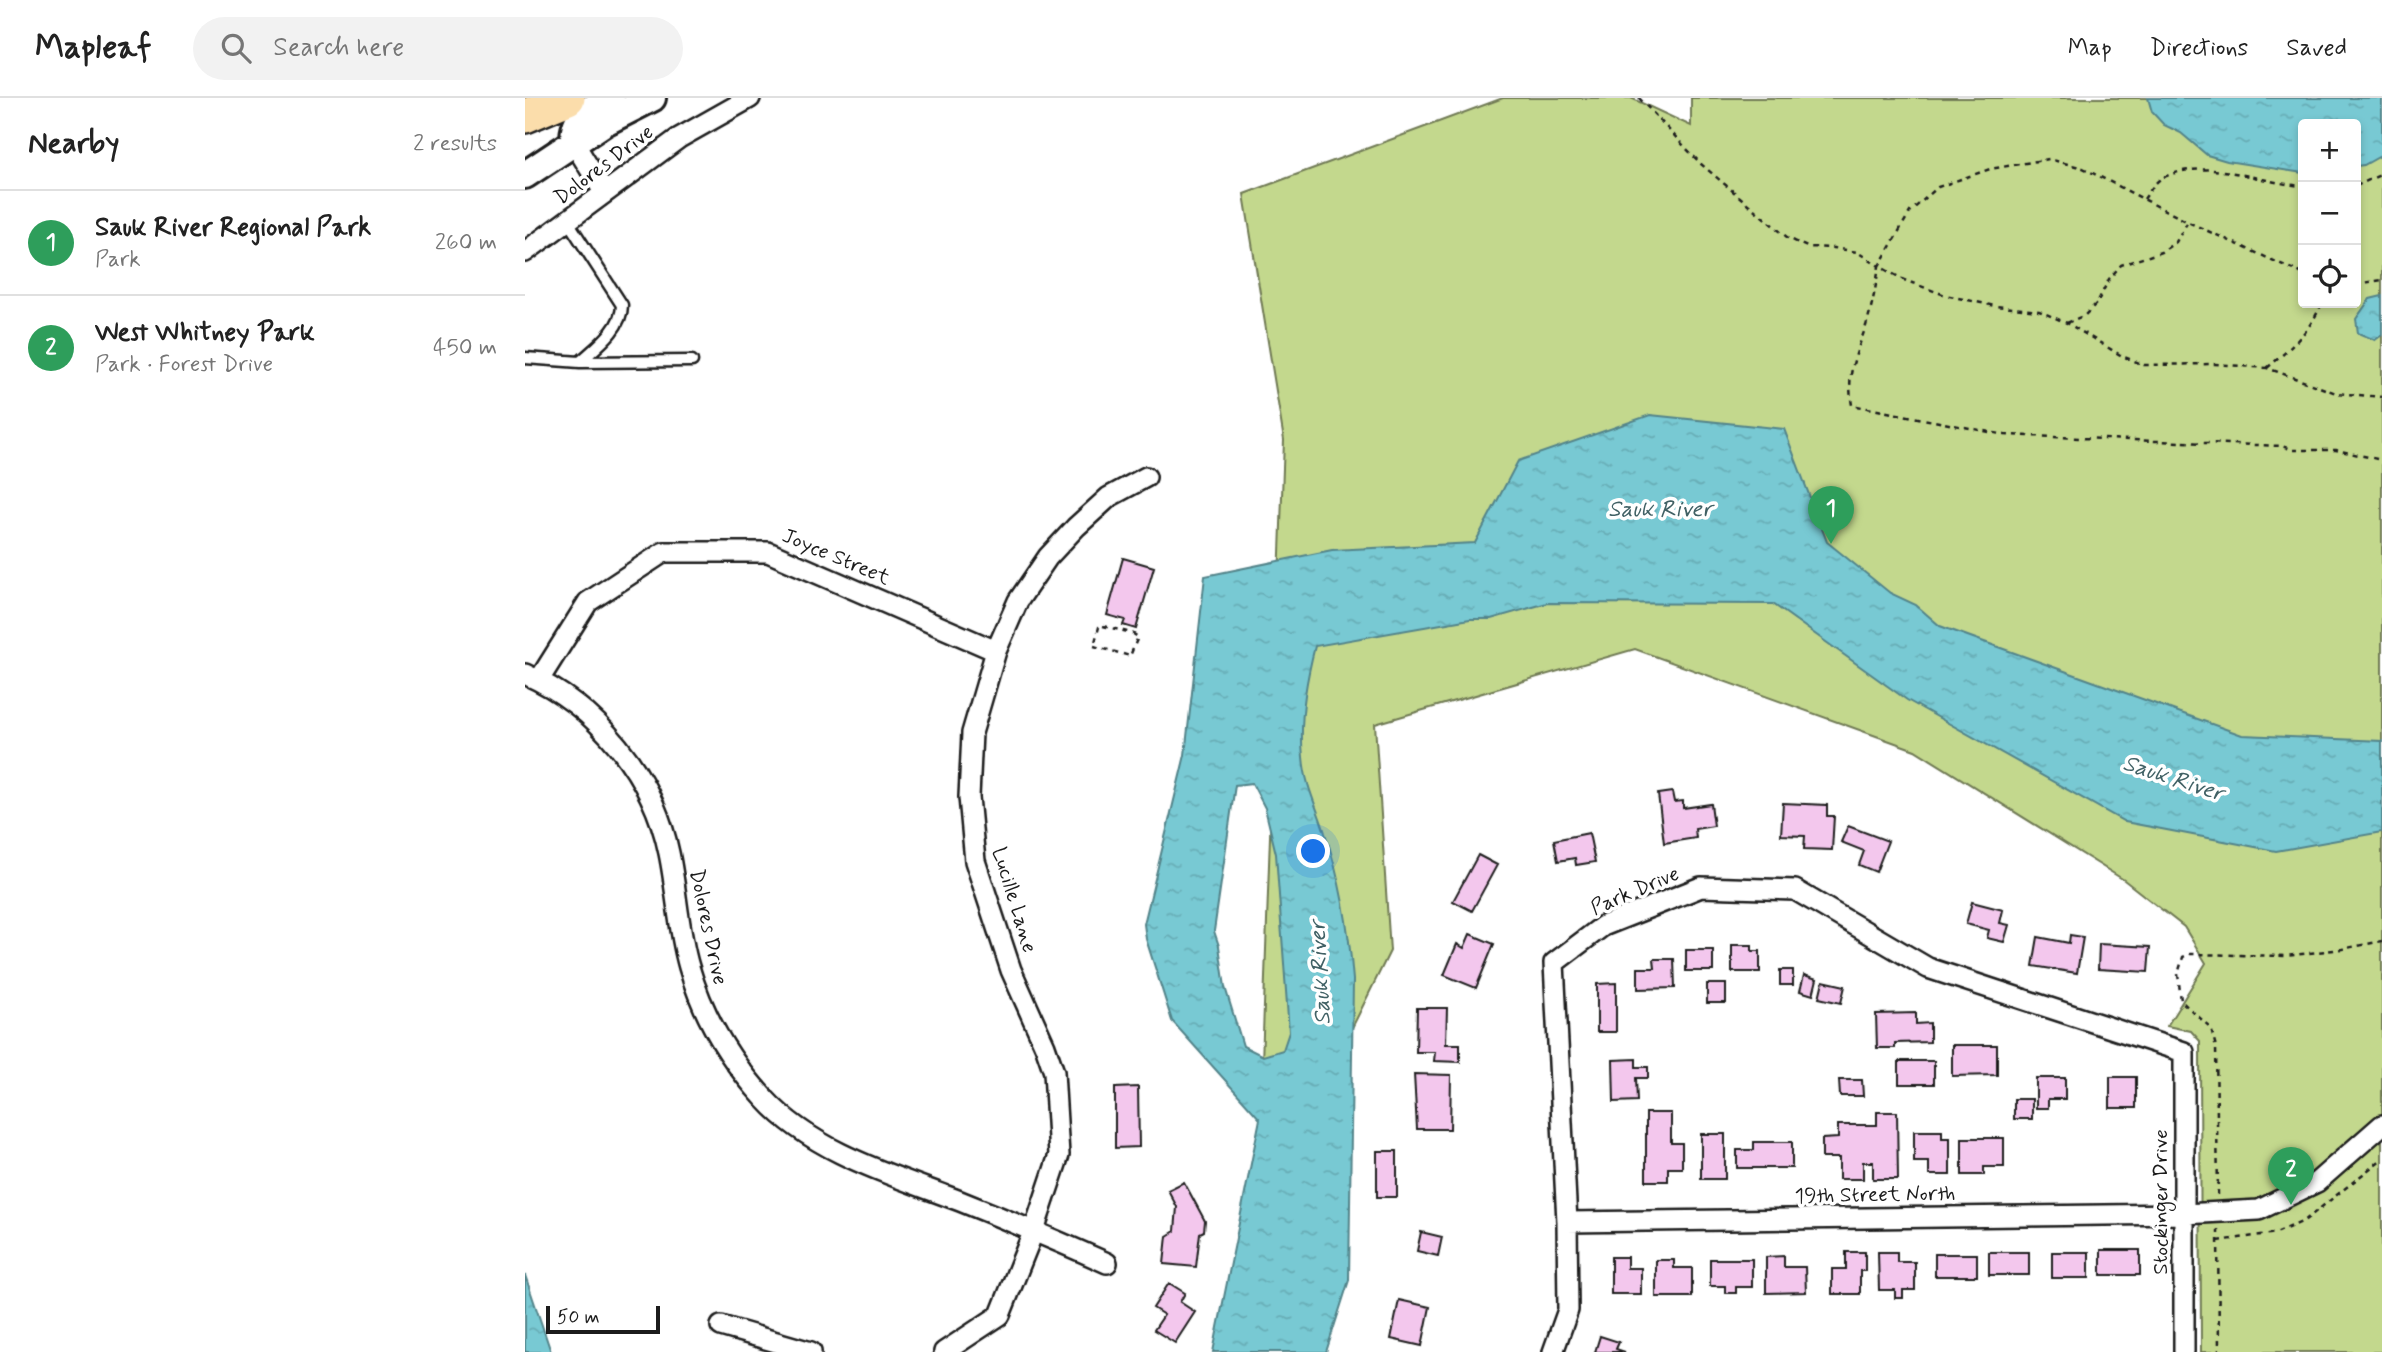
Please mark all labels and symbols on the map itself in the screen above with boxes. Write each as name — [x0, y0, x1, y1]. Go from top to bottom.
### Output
street label: Dolores Drive — [549, 118, 659, 212]
pin: 1 — [1808, 486, 1854, 544]
water label: Sauk River — [1608, 495, 1715, 525]
street label: Joyce Street — [778, 522, 895, 592]
water label: Sauk River — [2119, 749, 2230, 810]
your location — [1296, 834, 1330, 868]
street label: Lucille Lane — [985, 844, 1043, 956]
street label: Park Drive — [1586, 860, 1684, 922]
street label: Dolores Drive — [682, 866, 734, 988]
water label: Sauk River — [1303, 917, 1339, 1026]
street label: Stockinger Drive — [2147, 1129, 2176, 1275]
pin: 2 — [2268, 1147, 2314, 1205]
street label: 19th Street North — [1795, 1180, 1955, 1210]
scale bar — [546, 1303, 660, 1335]

